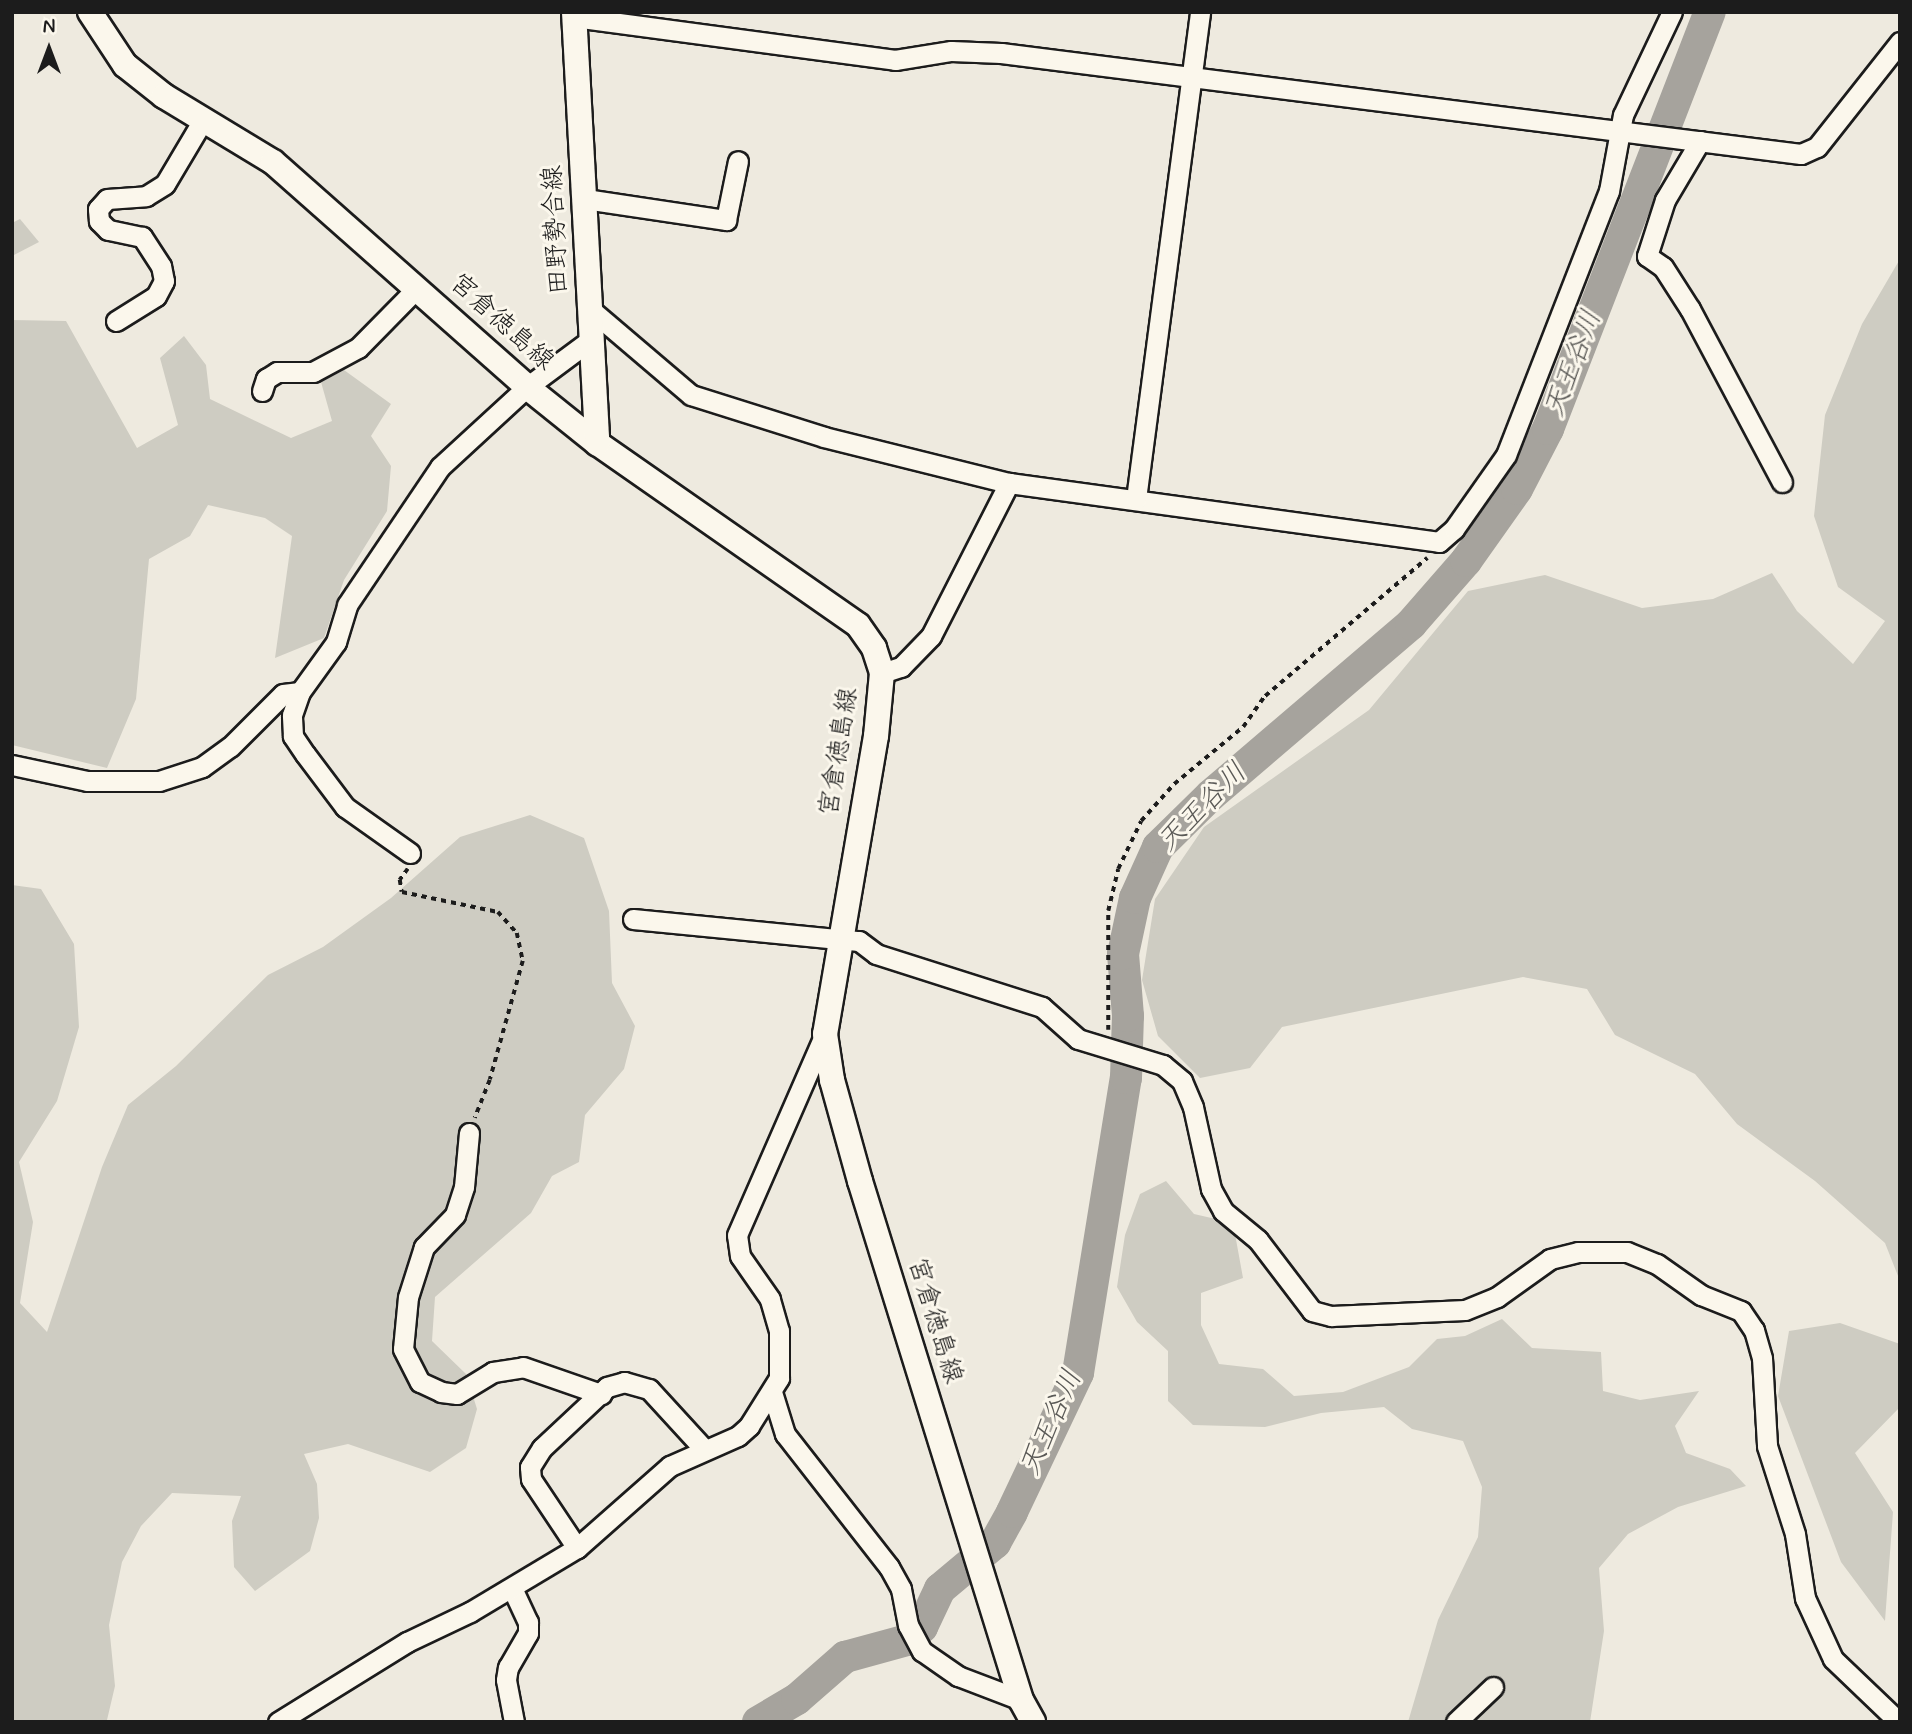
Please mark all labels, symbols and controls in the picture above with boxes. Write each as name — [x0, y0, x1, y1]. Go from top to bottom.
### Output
north arrow — [14, 14, 84, 84]
text: N — [43, 15, 55, 40]
street label: 田野勢合線 — [538, 164, 576, 296]
street label: 宮倉徳島線 — [442, 268, 560, 378]
water label: 天王谷川 — [1538, 306, 1610, 422]
street label: 宮倉徳島線 — [814, 685, 866, 819]
water label: 天王谷川 — [1152, 757, 1254, 859]
street label: 宮倉徳島線 — [900, 1254, 968, 1388]
water label: 天王谷川 — [1014, 1365, 1090, 1481]

